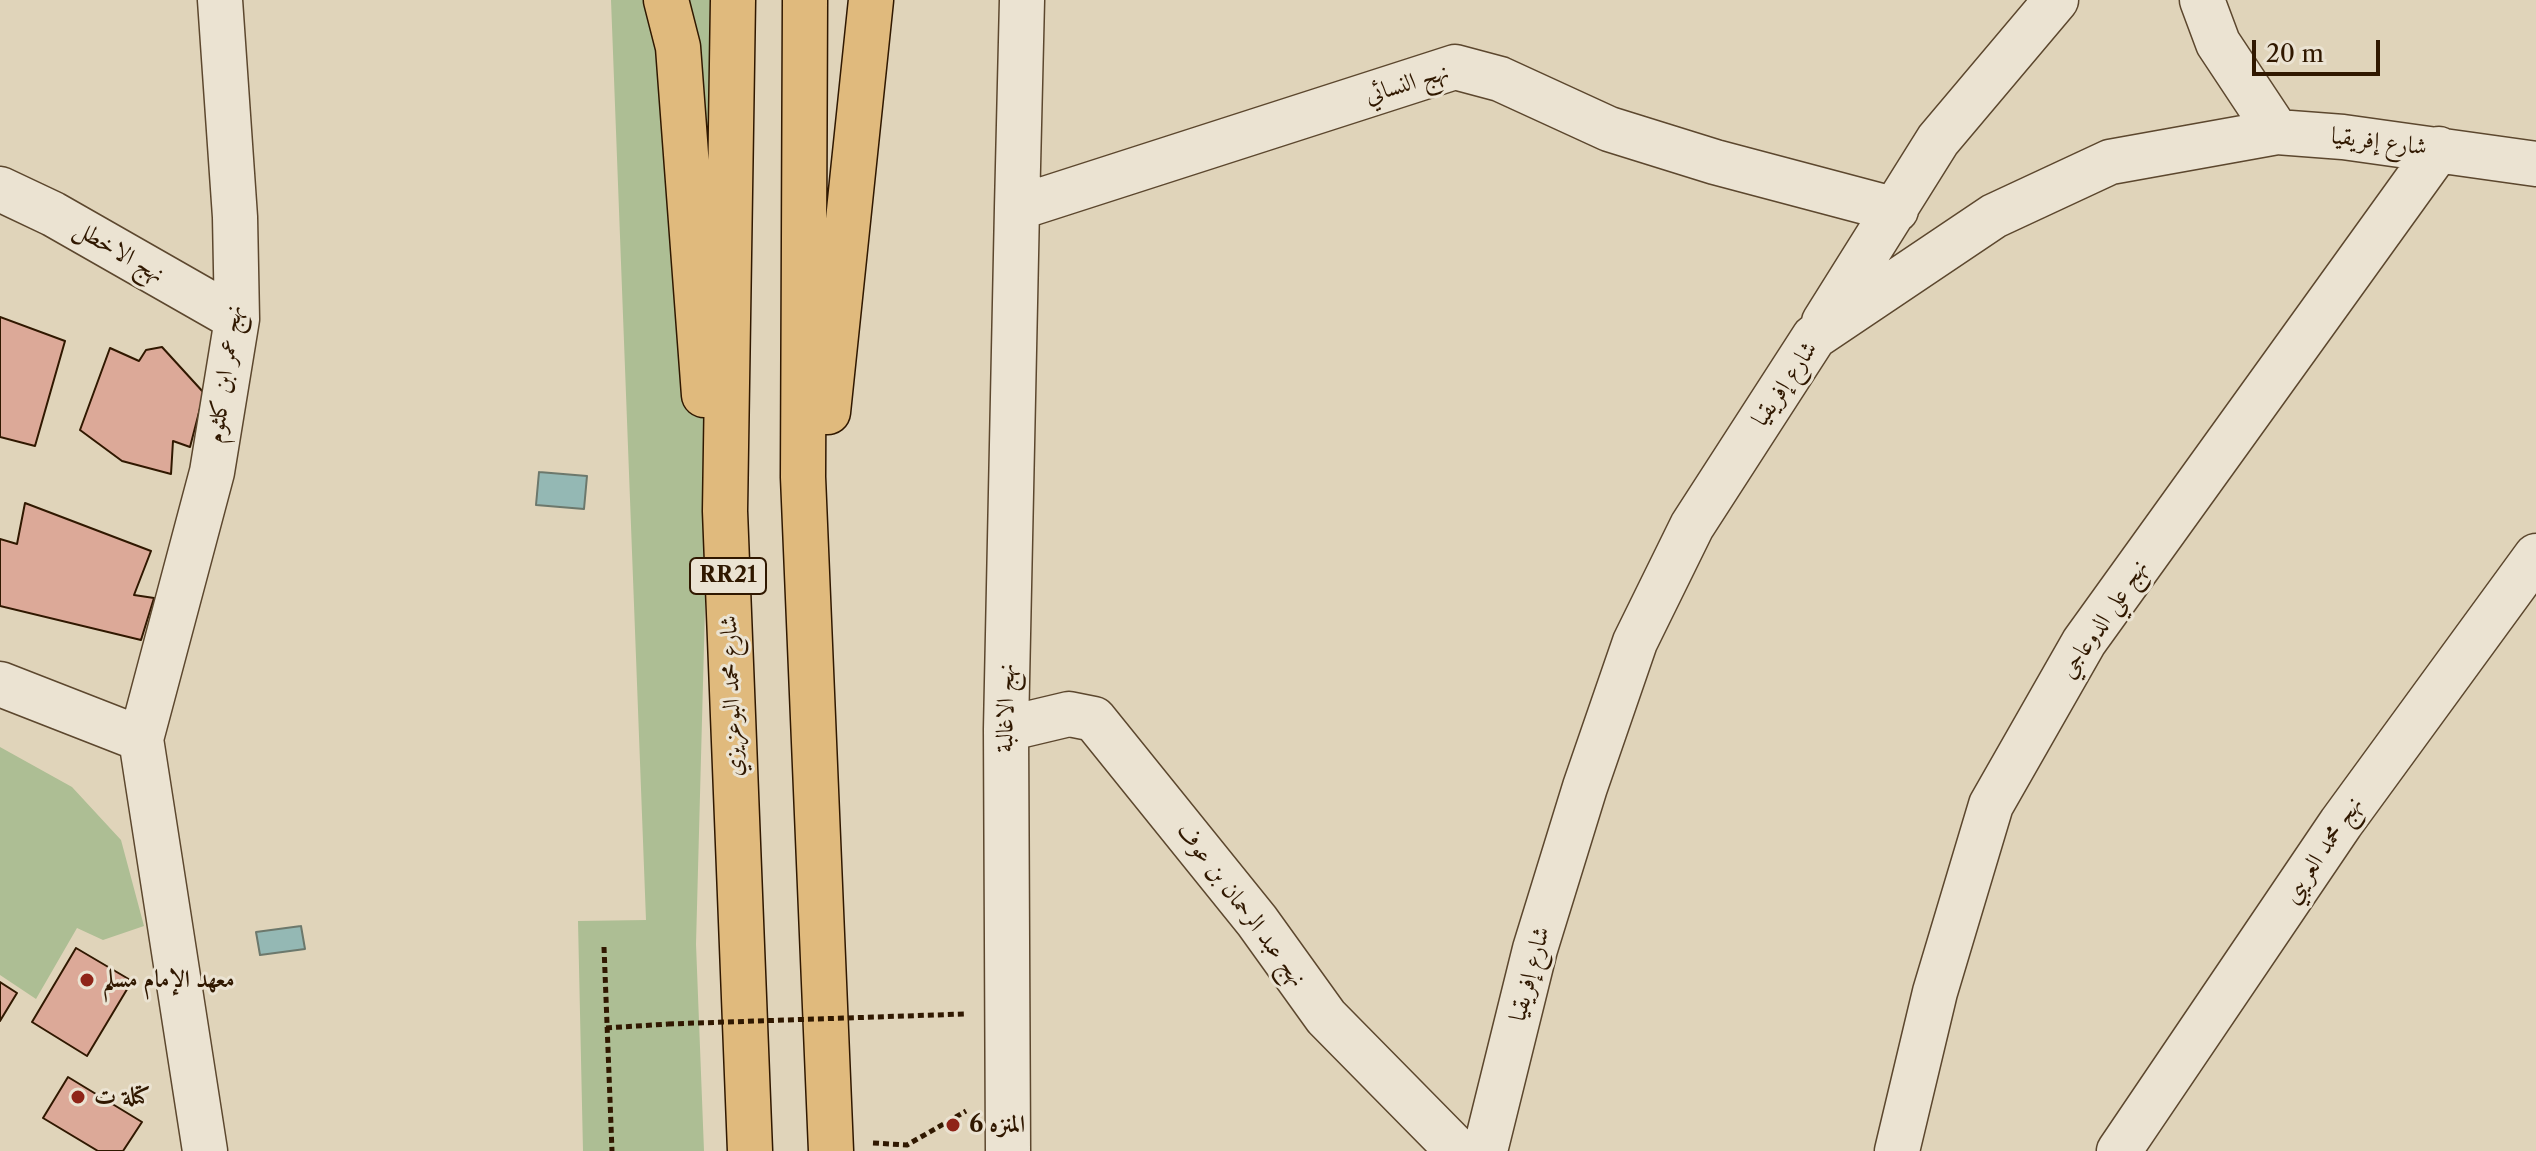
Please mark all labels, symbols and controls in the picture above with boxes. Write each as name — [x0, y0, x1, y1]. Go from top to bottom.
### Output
scale bar — [2256, 24, 2384, 74]
text: 20 m — [2266, 39, 2324, 68]
street label: نهج النسائي — [1361, 58, 1453, 110]
street label: شارع إفريقيا — [2329, 122, 2429, 162]
street label: نهج الاخطل — [69, 215, 169, 289]
street label: نهج عمر ابن كلثوم — [201, 303, 249, 445]
street label: شارع إفريقيا — [1746, 336, 1824, 432]
street label: نهج علي الدوعاجي — [2054, 554, 2154, 684]
road number: RR21 — [690, 558, 766, 594]
street label: شارع محمد البوعزيزي — [715, 615, 749, 777]
street label: نهج الاغالبة — [991, 663, 1021, 753]
street label: نهج محمد العريبي — [2277, 791, 2369, 909]
street label: نهج عبد الرحمان بن عوف — [1170, 817, 1312, 993]
street label: شارع إفريقيا — [1504, 924, 1556, 1024]
place label: معهد الإمام مسلم — [103, 966, 235, 994]
marker: معهد الإمام مسلم — [78, 971, 96, 989]
place label: كتلة ت — [94, 1083, 150, 1111]
marker: كتلة ت — [69, 1088, 87, 1106]
place label: المنزه 6 — [969, 1111, 1025, 1139]
marker: المنزه 6 — [944, 1116, 962, 1134]

